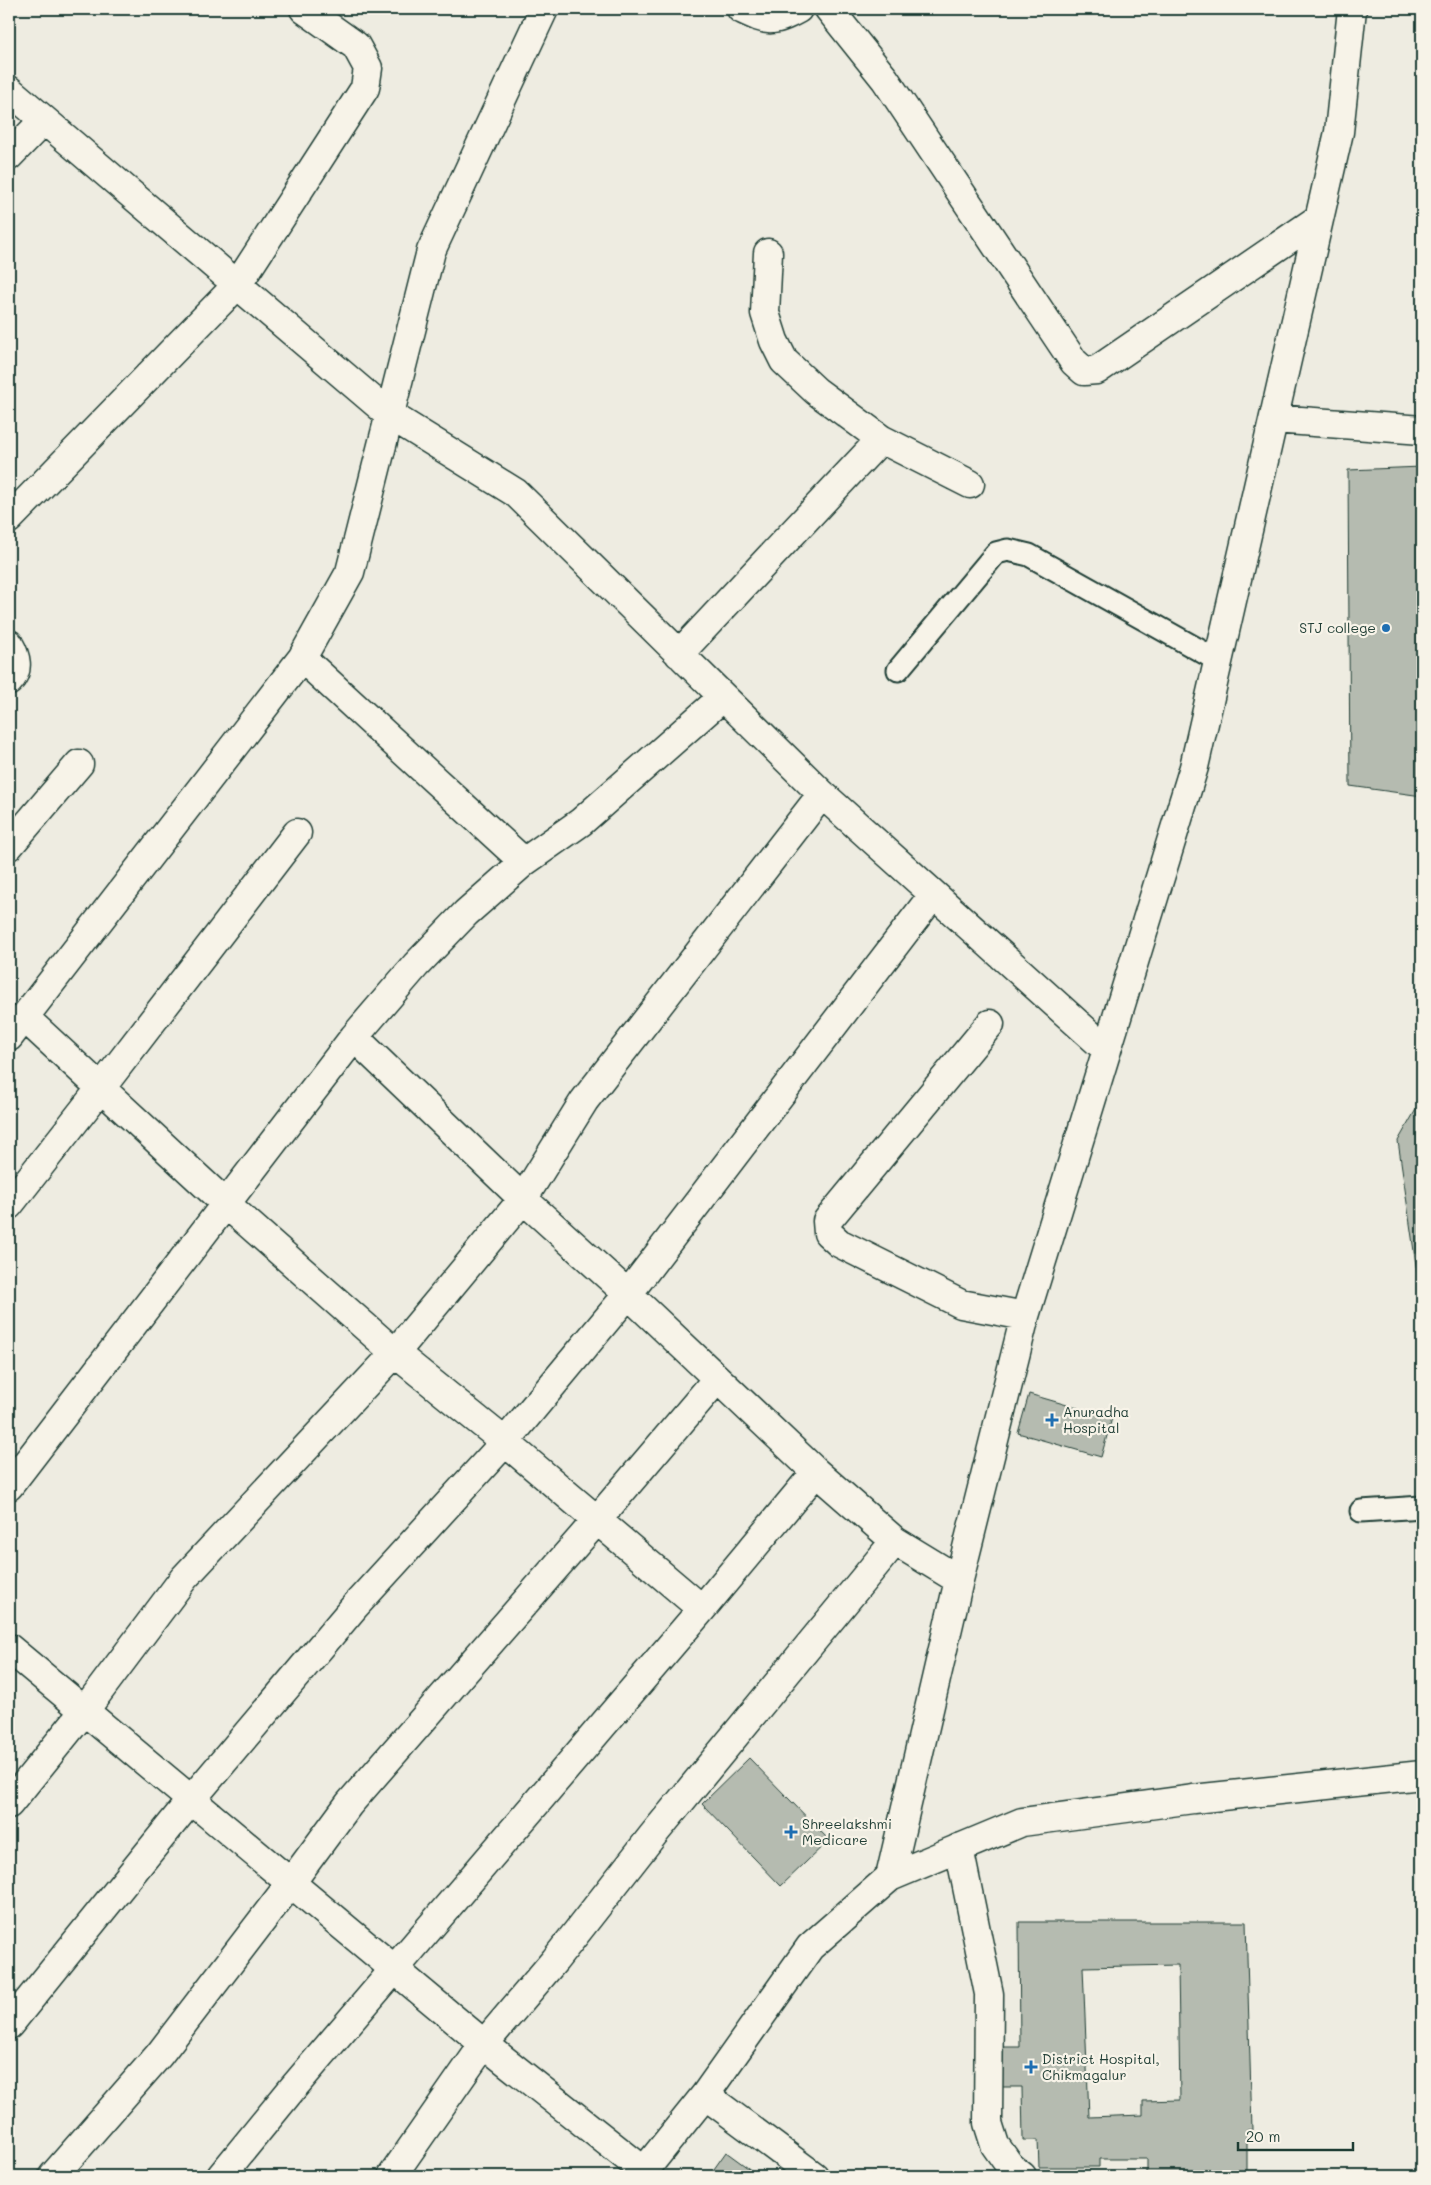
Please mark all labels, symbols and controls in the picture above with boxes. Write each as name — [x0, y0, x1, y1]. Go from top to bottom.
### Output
place label: STJ college — [1299, 618, 1376, 637]
marker: STJ college — [1380, 622, 1392, 634]
place label: Anuradha Hospital — [1063, 1402, 1129, 1437]
marker: Anuradha Hospital — [1045, 1413, 1059, 1427]
place label: Shreelakshmi Medicare — [802, 1814, 892, 1849]
marker: Shreelakshmi Medicare — [784, 1825, 798, 1839]
place label: District Hospital, Chikmagalur — [1042, 2049, 1160, 2084]
marker: District Hospital, Chikmagalur — [1024, 2060, 1038, 2074]
scale bar — [1238, 2120, 1354, 2152]
text: 20 m — [1246, 2126, 1280, 2146]

